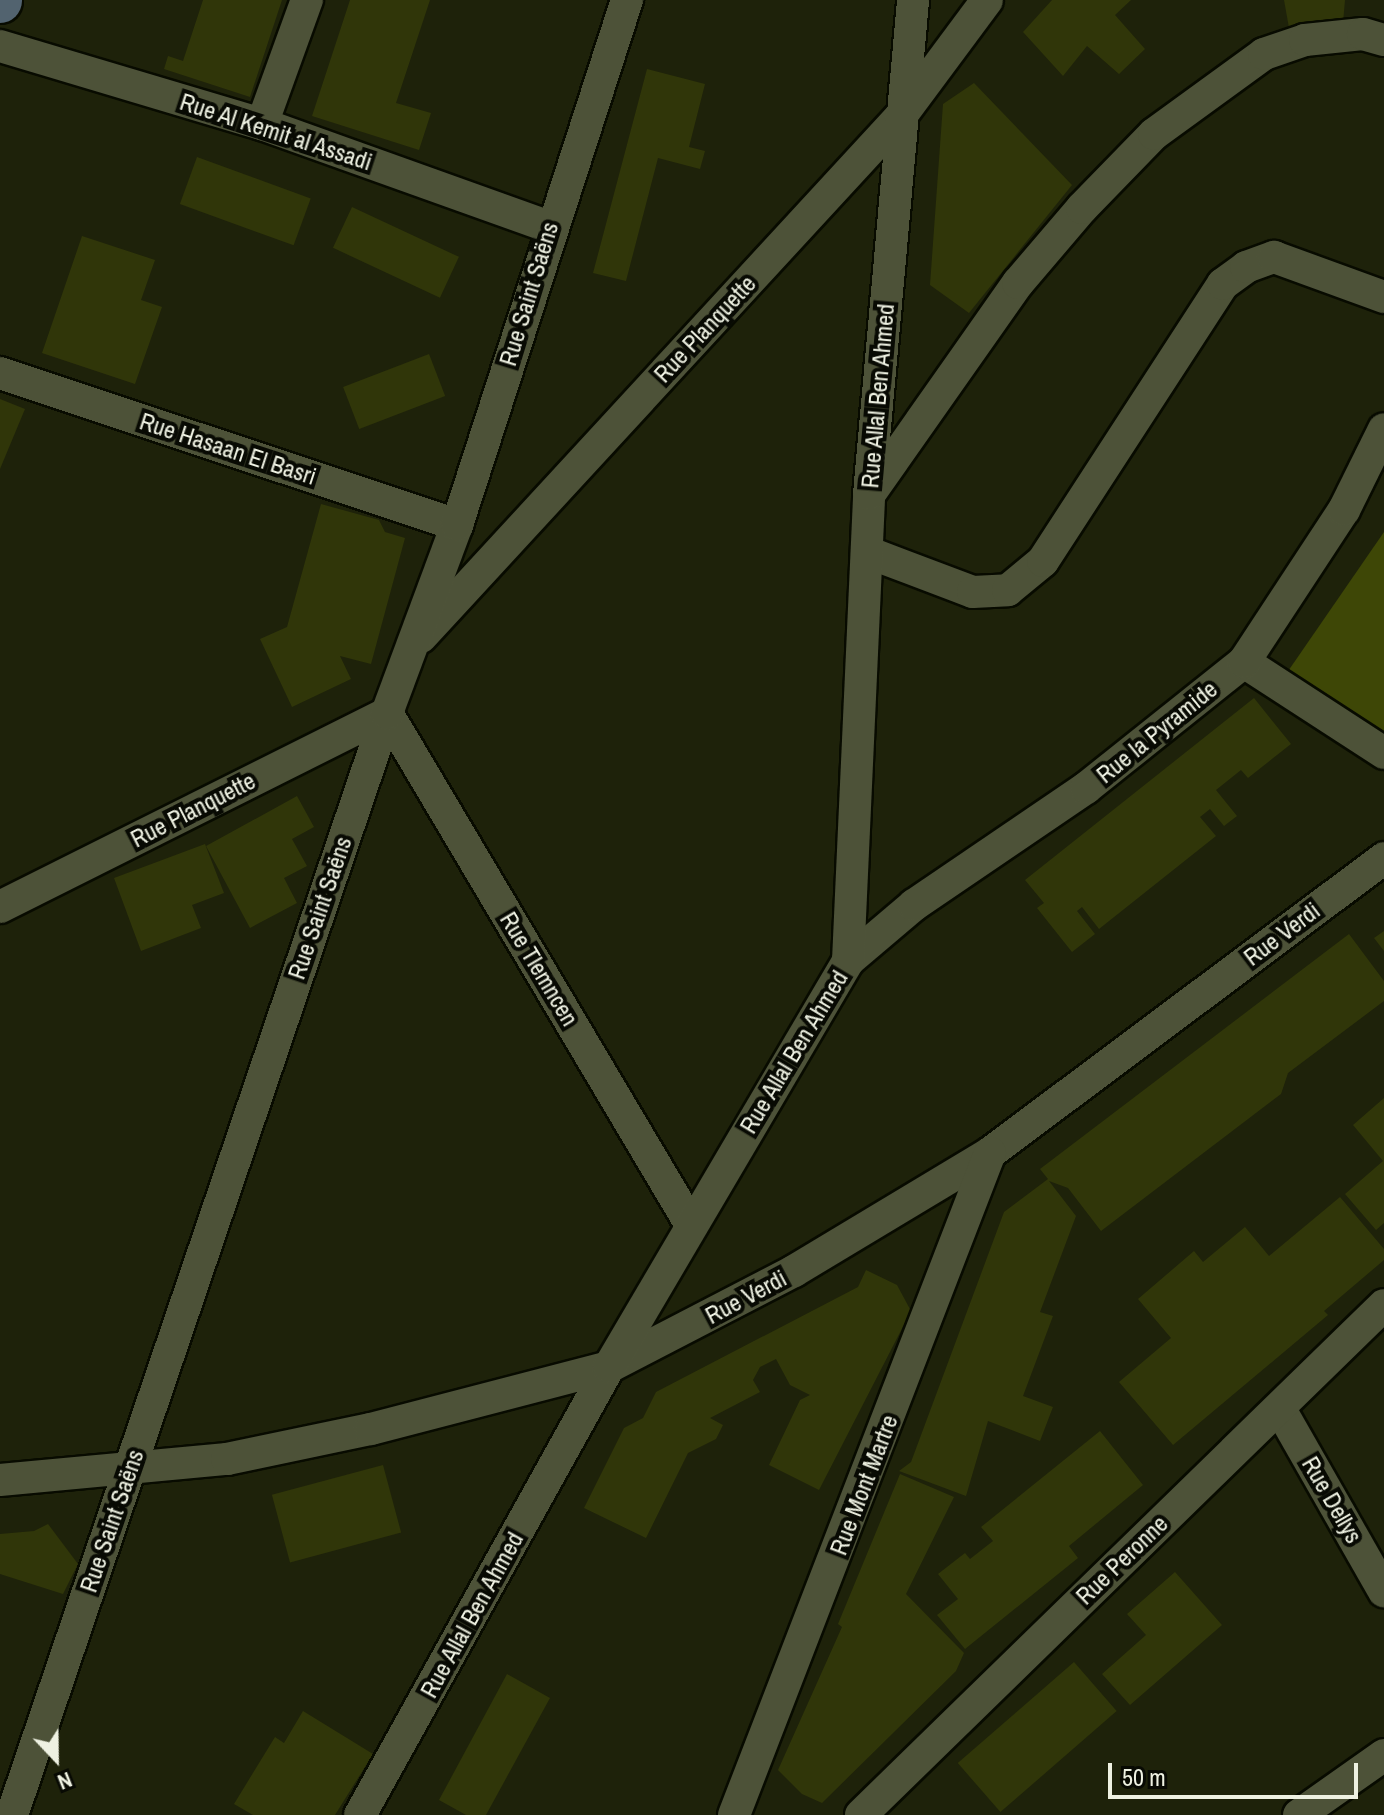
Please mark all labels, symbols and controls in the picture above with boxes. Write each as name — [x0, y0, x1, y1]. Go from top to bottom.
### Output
street label: Rue Al Kemit al Assadi — [175, 87, 377, 177]
street label: Rue Saint Saëns — [493, 219, 565, 369]
street label: Rue Planquette — [648, 270, 762, 388]
street label: Rue Allal Ben Ahmed — [856, 302, 900, 490]
street label: Rue Hasaan El Basri — [136, 407, 320, 491]
street label: Rue la Pyramide — [1091, 675, 1223, 789]
street label: Rue Planquette — [126, 766, 260, 854]
street label: Rue Saint Saëns — [282, 833, 358, 983]
street label: Rue Verdi — [1238, 896, 1326, 972]
street label: Rue Tlemncen — [494, 907, 584, 1031]
street label: Rue Allal Ben Ahmed — [733, 964, 855, 1140]
street label: Rue Verdi — [701, 1264, 791, 1330]
street label: Rue Mont Martre — [824, 1411, 904, 1559]
street label: Rue Saint Saëns — [74, 1446, 150, 1596]
street label: Rue Dellys — [1296, 1452, 1368, 1548]
street label: Rue Peronne — [1070, 1509, 1174, 1611]
street label: Rue Allal Ben Ahmed — [414, 1526, 530, 1704]
north arrow — [16, 1719, 96, 1799]
scale bar — [1112, 1747, 1362, 1797]
text: 50 m — [1122, 1761, 1166, 1793]
text: N — [53, 1765, 77, 1798]

